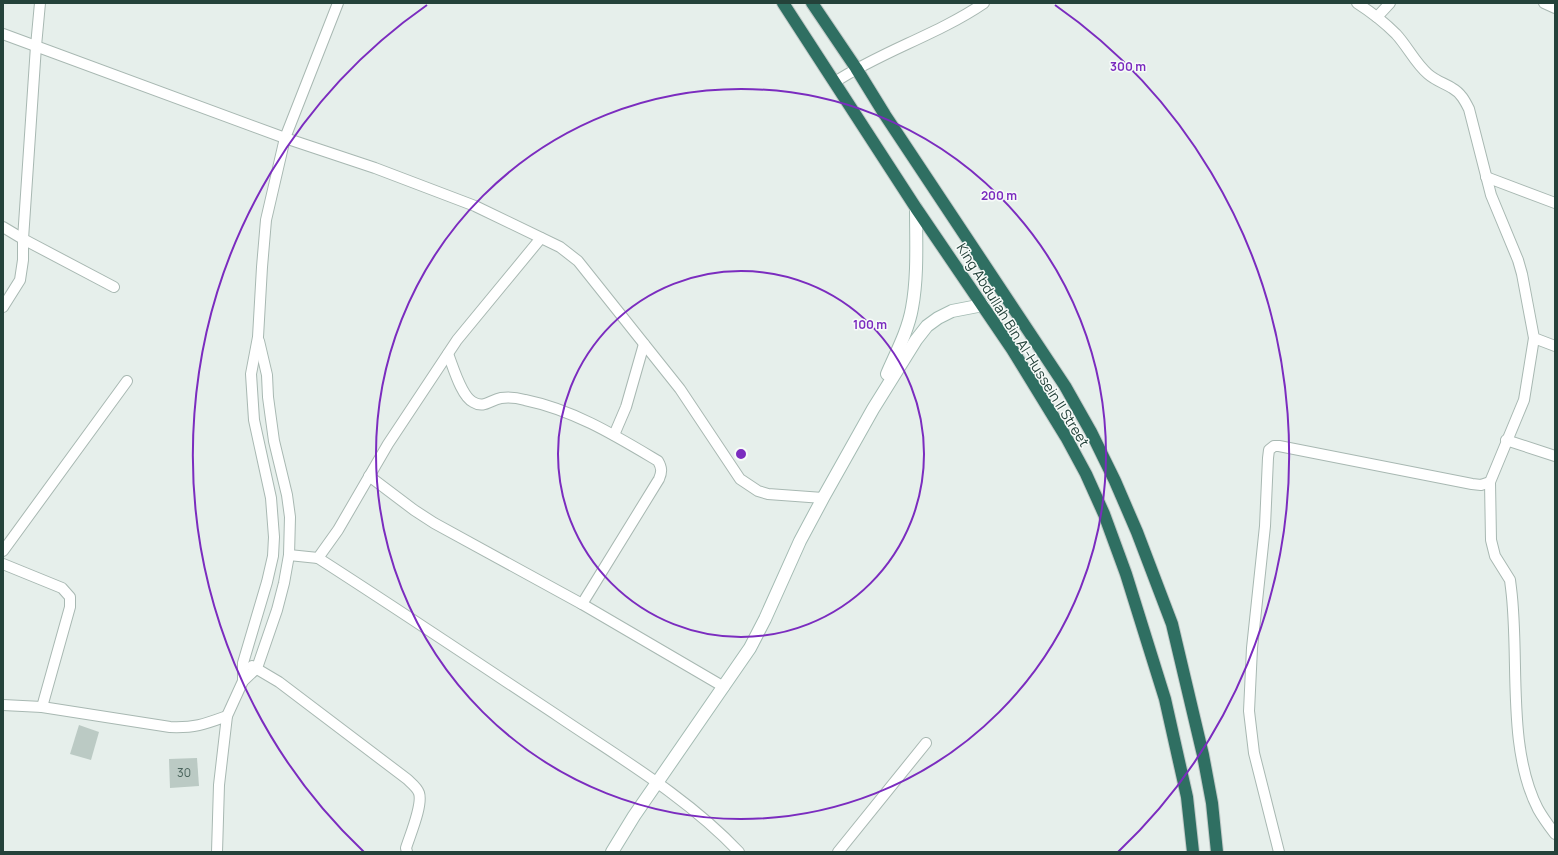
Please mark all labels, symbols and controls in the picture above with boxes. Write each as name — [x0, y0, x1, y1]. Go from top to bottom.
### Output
text: 300 m — [1110, 58, 1146, 75]
text: 200 m — [981, 187, 1017, 204]
street label: King Abdullah Bin Al-Hussein II Street — [953, 239, 1094, 451]
text: 100 m — [853, 316, 887, 333]
centre of rings — [734, 447, 748, 461]
house number: 30 — [177, 764, 191, 781]

